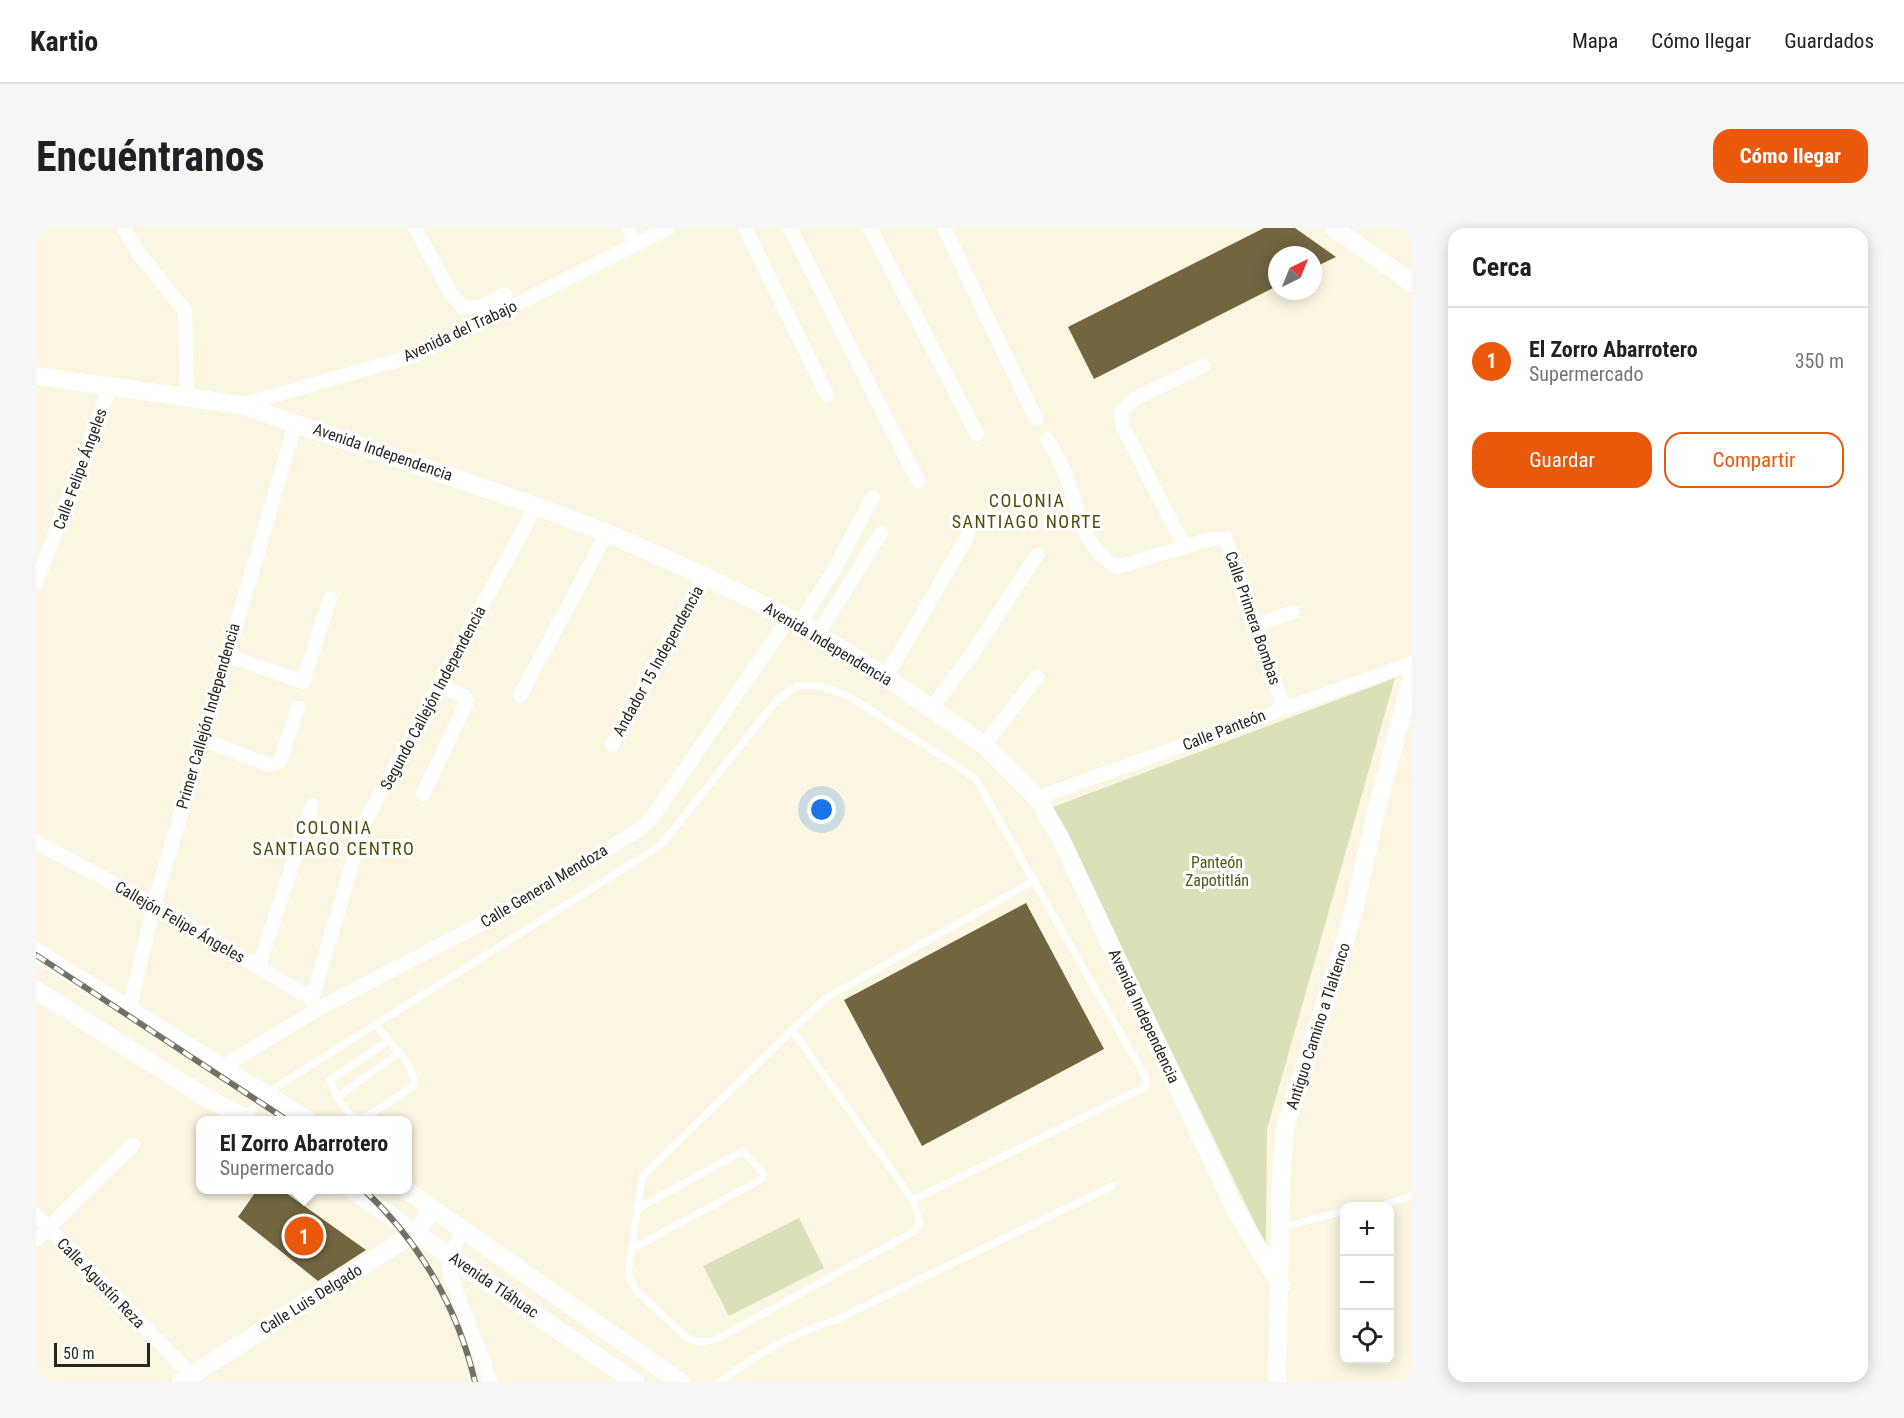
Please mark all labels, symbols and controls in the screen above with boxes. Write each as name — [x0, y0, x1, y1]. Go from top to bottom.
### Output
text: Kartio — [30, 25, 98, 58]
text: Mapa — [1572, 29, 1618, 53]
text: Cómo llegar — [1651, 29, 1751, 53]
text: Guardados — [1784, 29, 1874, 53]
button: Cómo llegar — [1713, 129, 1868, 183]
text: Encuéntranos — [36, 132, 265, 181]
north arrow — [1268, 246, 1322, 300]
text: Cerca — [1472, 252, 1532, 282]
street label: Avenida del Trabajo — [400, 296, 520, 366]
text: El Zorro Abarrotero — [1529, 337, 1698, 362]
text: 1 — [1486, 349, 1497, 373]
text: 350 m — [1795, 349, 1844, 373]
text: Supermercado — [1529, 362, 1644, 386]
street label: Calle Felipe Ángeles — [49, 406, 111, 532]
street label: Avenida Independencia — [311, 419, 455, 485]
button: Guardar — [1472, 432, 1652, 488]
button: Compartir — [1664, 432, 1844, 488]
district label: COLONIA SANTIAGO NORTE — [952, 490, 1102, 532]
street label: Calle Primera Bombas — [1221, 549, 1285, 687]
street label: Andador 15 Independencia — [609, 583, 707, 739]
street label: Avenida Independencia — [761, 598, 895, 690]
street label: Segundo Callejón Independencia — [376, 603, 490, 793]
street label: Primer Callejón Independencia — [172, 621, 244, 811]
street label: Calle Panteón — [1180, 705, 1268, 755]
your location — [807, 795, 836, 824]
district label: COLONIA SANTIAGO CENTRO — [253, 817, 415, 859]
street label: Calle General Mendoza — [477, 841, 611, 931]
park label: Panteón Zapotitlán — [1185, 853, 1249, 890]
street label: Callejón Felipe Ángeles — [112, 877, 248, 967]
street label: Antiguo Camino a Tlaltenco — [1282, 940, 1354, 1112]
street label: Avenida Independencia — [1105, 946, 1183, 1086]
popup — [196, 1116, 412, 1194]
text: El Zorro Abarrotero — [220, 1131, 388, 1156]
text: Supermercado — [220, 1156, 334, 1180]
map controls — [1340, 1202, 1394, 1364]
button: + — [1340, 1202, 1394, 1256]
pin: 1 — [284, 1214, 324, 1258]
street label: Calle Agustín Reza — [53, 1234, 149, 1332]
street label: Avenida Tláhuac — [446, 1248, 542, 1322]
button: − — [1340, 1256, 1394, 1310]
street label: Calle Luis Delgado — [256, 1260, 366, 1338]
button: locate — [1340, 1310, 1394, 1364]
scale bar — [54, 1340, 150, 1368]
text: 50 m — [63, 1344, 95, 1363]

